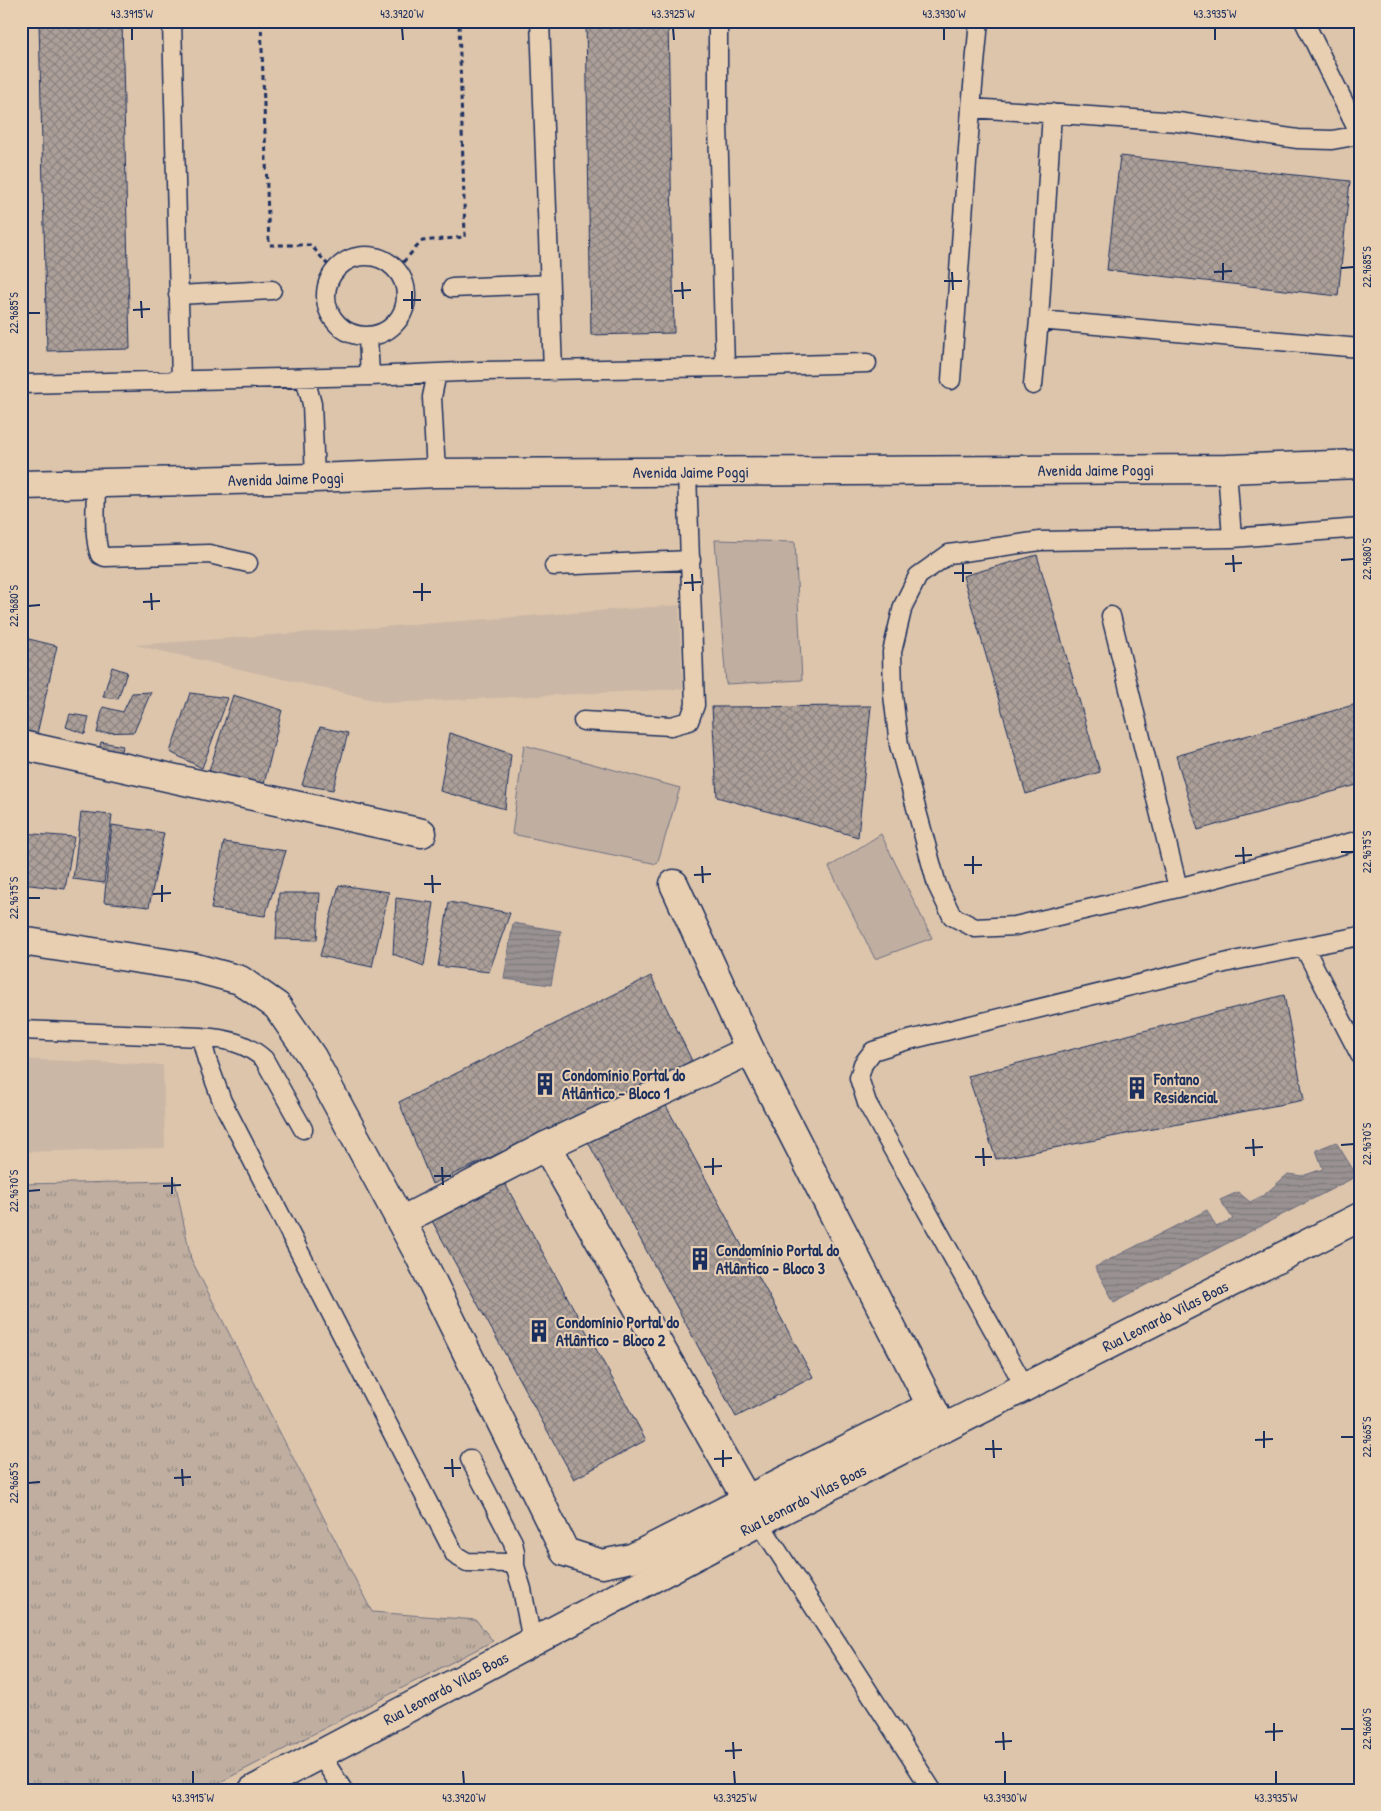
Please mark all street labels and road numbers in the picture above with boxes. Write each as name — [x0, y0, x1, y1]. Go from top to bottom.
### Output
street label: Avenida Jaime Poggi — [1038, 458, 1154, 481]
street label: Avenida Jaime Poggi — [633, 460, 749, 483]
street label: Avenida Jaime Poggi — [227, 466, 345, 491]
street label: Rua Leonardo Vilas Boas — [1098, 1275, 1232, 1357]
street label: Rua Leonardo Vilas Boas — [736, 1458, 870, 1541]
street label: Rua Leonardo Vilas Boas — [379, 1646, 512, 1730]

